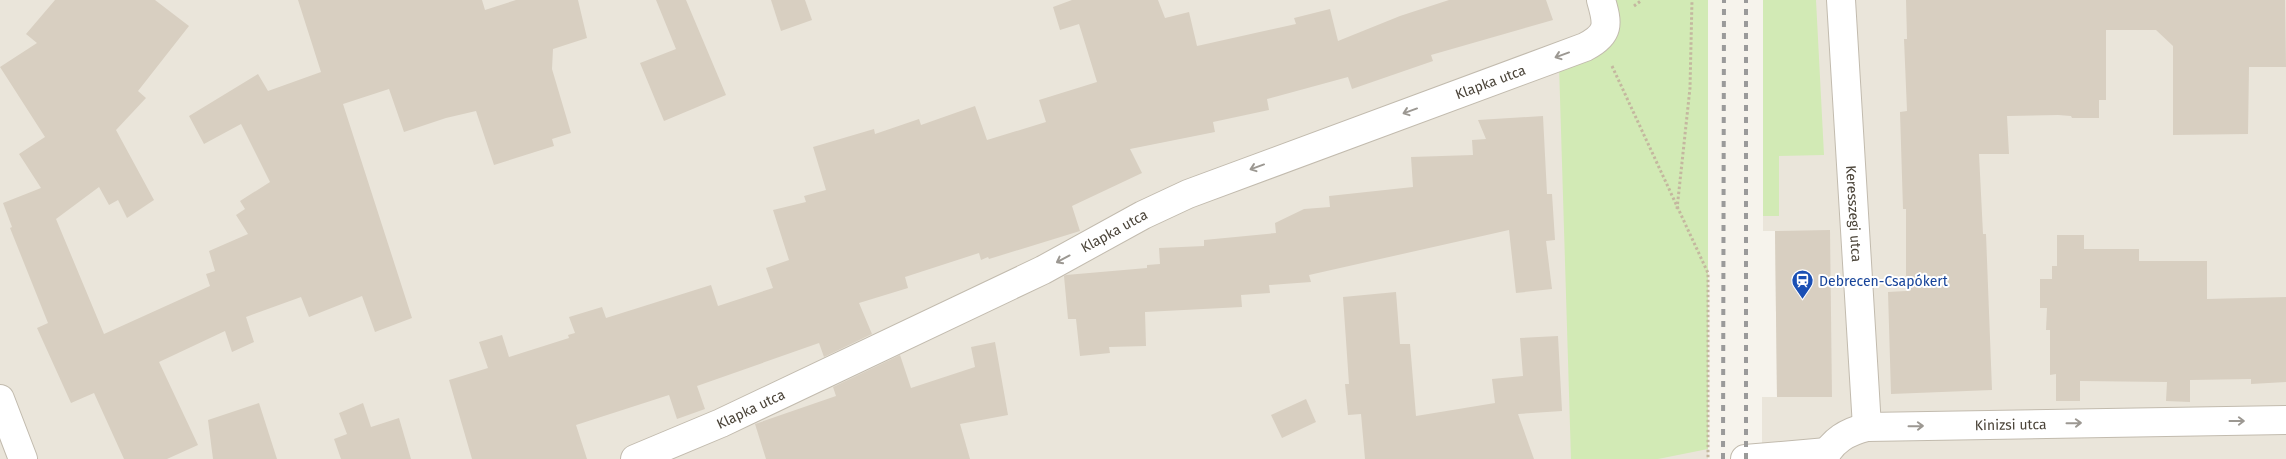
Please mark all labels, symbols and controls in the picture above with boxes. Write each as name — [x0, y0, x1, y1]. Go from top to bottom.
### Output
one-way arrow — [1555, 51, 1571, 60]
street label: Klapka utca — [1453, 61, 1528, 103]
one-way arrow — [1403, 107, 1418, 116]
one-way arrow — [1250, 163, 1266, 172]
street label: Keresszegi utca — [1843, 165, 1865, 263]
street label: Klapka utca — [1078, 206, 1150, 256]
one-way arrow — [1056, 254, 1071, 264]
station icon: Debrecen-Csapókert — [1791, 269, 1815, 300]
place label: Debrecen-Csapókert — [1819, 273, 1949, 290]
street label: Klapka utca — [714, 385, 788, 432]
street label: Kinizsi utca — [1975, 416, 2047, 434]
one-way arrow — [2228, 416, 2244, 426]
one-way arrow — [2066, 418, 2082, 428]
one-way arrow — [1908, 421, 1924, 431]

